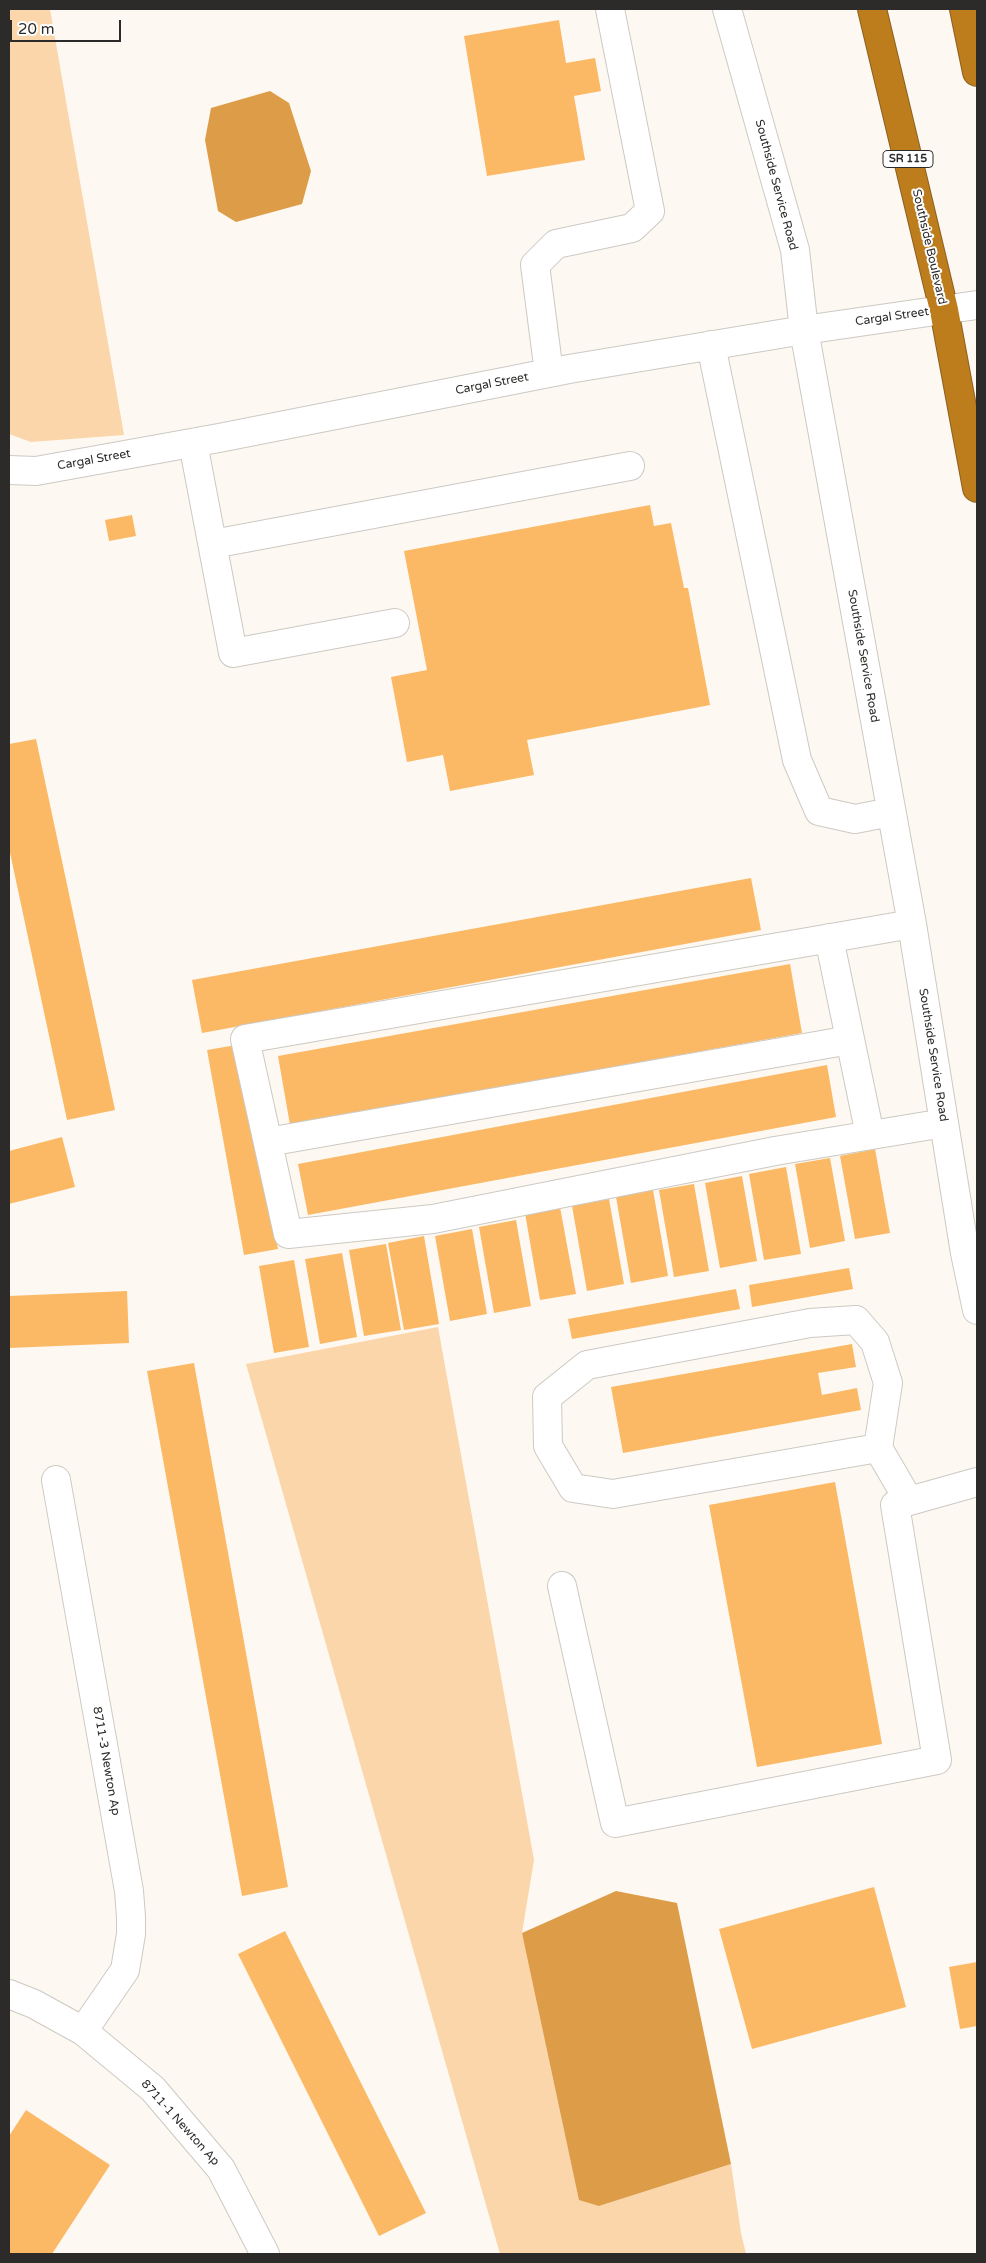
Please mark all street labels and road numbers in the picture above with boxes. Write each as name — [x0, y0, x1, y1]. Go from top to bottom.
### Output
street label: Southside Service Road — [752, 118, 800, 252]
road number: SR 115 — [883, 150, 933, 168]
street label: Southside Boulevard — [909, 188, 949, 306]
street label: Cargal Street — [854, 305, 930, 329]
street label: Cargal Street — [454, 370, 530, 398]
street label: Cargal Street — [56, 446, 132, 474]
street label: Southside Service Road — [844, 588, 882, 724]
street label: Southside Service Road — [915, 987, 951, 1123]
street label: 8711-3 Newton Ap — [89, 1705, 123, 1817]
street label: 8711-1 Newton Ap — [138, 2077, 222, 2169]

